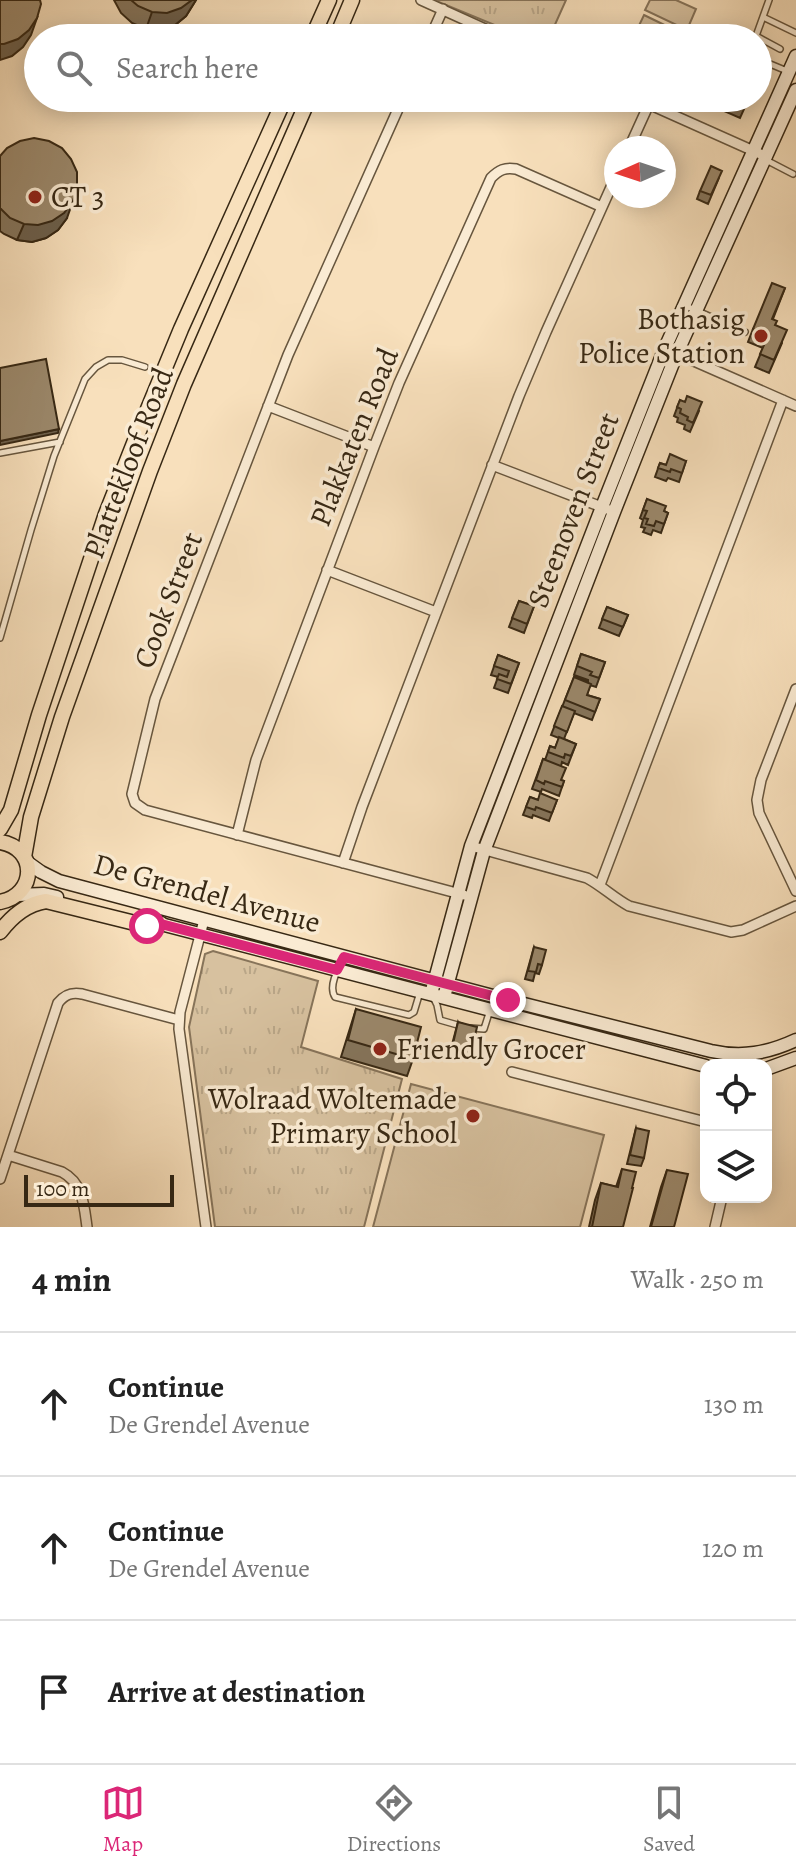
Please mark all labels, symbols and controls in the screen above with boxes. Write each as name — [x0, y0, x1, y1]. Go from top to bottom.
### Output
search box — [24, 24, 772, 112]
icon: search — [52, 46, 96, 90]
text: Search here — [116, 48, 259, 88]
north arrow — [604, 136, 676, 208]
place label: CT 3 — [51, 177, 105, 217]
marker: CT 3 — [26, 188, 44, 206]
place label: Bothasig Police Station — [578, 299, 745, 373]
marker: Bothasig Police Station — [752, 327, 770, 345]
street label: Plakkaten Road — [300, 341, 408, 532]
street label: Plattekloof Road — [73, 361, 183, 564]
street label: Steenoven Street — [517, 407, 629, 613]
street label: Cook Street — [124, 526, 212, 674]
street label: De Grendel Avenue — [89, 844, 325, 942]
route start — [129, 908, 165, 944]
route end — [490, 982, 526, 1018]
place label: Friendly Grocer — [396, 1029, 586, 1069]
marker: Friendly Grocer — [371, 1040, 389, 1058]
map controls — [700, 1059, 772, 1203]
button: locate — [700, 1059, 772, 1131]
place label: Wolraad Woltemade Primary School — [207, 1079, 457, 1153]
marker: Wolraad Woltemade Primary School — [464, 1107, 482, 1125]
button: layers — [700, 1131, 772, 1203]
scale bar — [24, 1171, 174, 1207]
text: 100 m — [36, 1174, 90, 1204]
text: 4 min — [32, 1256, 111, 1303]
text: Walk · 250 m — [631, 1262, 764, 1297]
text: Continue — [108, 1367, 224, 1407]
icon: ahead — [32, 1382, 76, 1426]
text: 130 m — [704, 1387, 764, 1422]
text: De Grendel Avenue — [108, 1407, 310, 1442]
text: Continue — [108, 1511, 224, 1551]
icon: ahead — [32, 1526, 76, 1570]
text: 120 m — [702, 1531, 764, 1566]
text: De Grendel Avenue — [108, 1551, 310, 1586]
icon: arrive — [32, 1670, 76, 1714]
text: Arrive at destination — [108, 1672, 365, 1712]
tab: Map — [101, 1781, 145, 1859]
tab: Directions — [347, 1781, 441, 1859]
tab: Saved — [643, 1781, 695, 1859]

